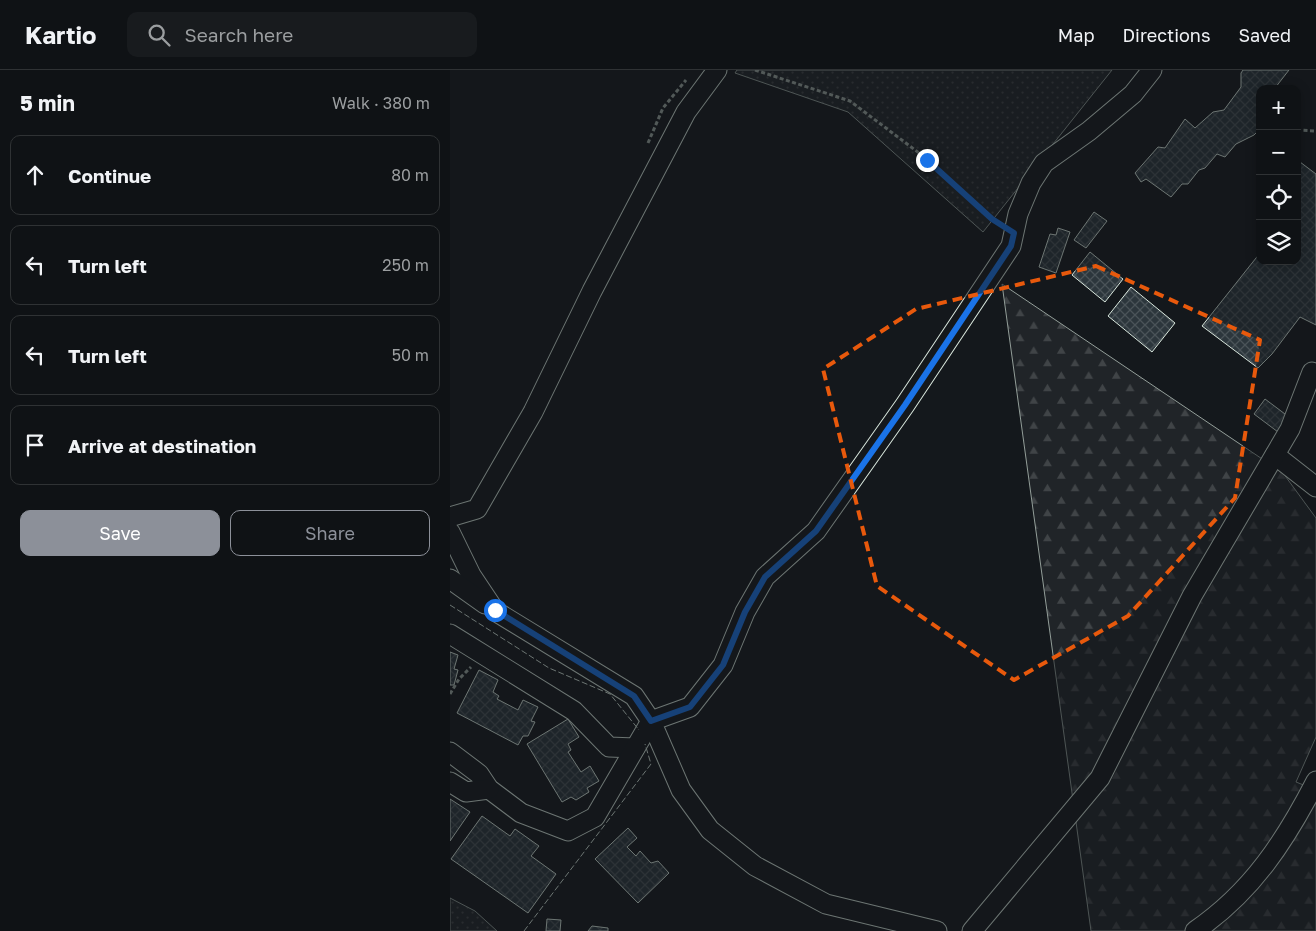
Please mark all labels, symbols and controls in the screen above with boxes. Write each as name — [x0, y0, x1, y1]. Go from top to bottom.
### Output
search box — [127, 12, 477, 57]
text: Kartio — [25, 20, 97, 49]
icon: search — [145, 21, 173, 49]
text: Search here — [185, 23, 293, 46]
text: Map — [1058, 24, 1094, 46]
text: Directions — [1122, 24, 1210, 46]
text: Saved — [1238, 24, 1291, 46]
map controls — [1256, 85, 1301, 265]
button: + — [1256, 85, 1301, 130]
text: 5 min — [20, 90, 75, 116]
text: Walk · 380 m — [332, 93, 430, 113]
button: − — [1256, 130, 1301, 175]
route end — [916, 149, 939, 172]
icon: ahead — [21, 161, 49, 189]
text: Continue — [68, 164, 151, 187]
text: 80 m — [391, 165, 429, 185]
button: locate — [1256, 175, 1301, 220]
button: layers — [1256, 220, 1301, 265]
icon: left — [21, 251, 49, 279]
text: Turn left — [68, 254, 147, 277]
text: 250 m — [382, 255, 429, 275]
icon: left — [21, 341, 49, 369]
text: Turn left — [68, 344, 147, 367]
text: 50 m — [392, 345, 429, 365]
icon: arrive — [21, 431, 49, 459]
text: Arrive at destination — [68, 434, 256, 457]
button: Save — [20, 510, 220, 556]
button: Share — [230, 510, 430, 556]
route start — [484, 599, 507, 622]

